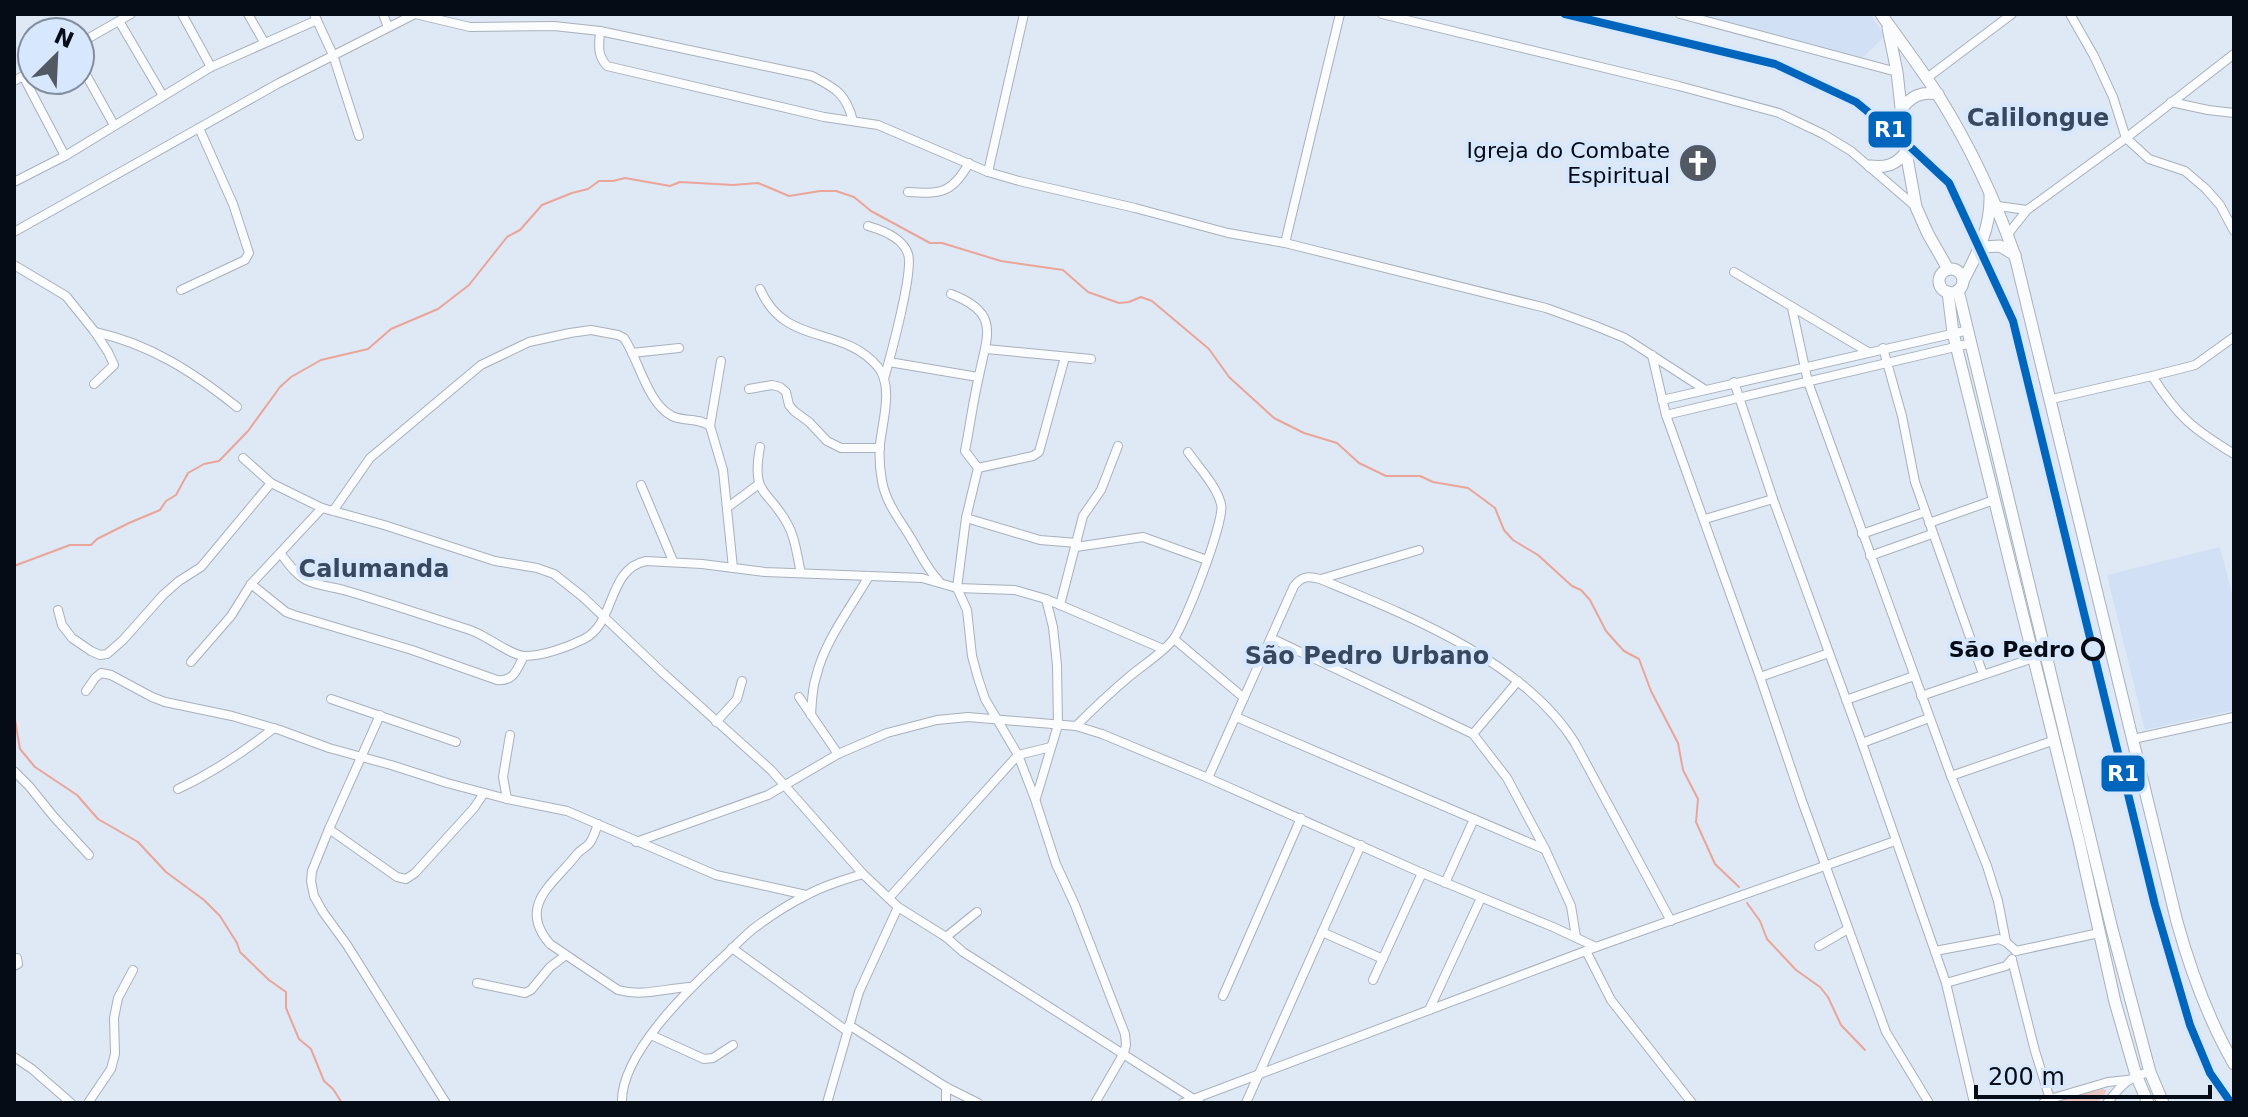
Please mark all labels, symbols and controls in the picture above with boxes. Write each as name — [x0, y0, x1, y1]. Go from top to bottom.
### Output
north arrow — [16, 16, 96, 96]
text: N — [50, 23, 77, 53]
district label: Calilongue — [1967, 104, 2109, 132]
line badge: R1 — [1867, 110, 1913, 149]
text: R1 — [1874, 117, 1906, 142]
place label: Igreja do Combate Espiritual — [1467, 138, 1670, 188]
church icon: Igreja do Combate Espiritual — [1677, 142, 1719, 184]
district label: Calumanda — [299, 555, 449, 583]
place label: São Pedro — [1949, 637, 2075, 662]
marker: São Pedro — [2082, 638, 2104, 660]
district label: São Pedro Urbano — [1245, 642, 1489, 670]
line badge: R1 — [2100, 754, 2146, 793]
text: R1 — [2107, 761, 2139, 786]
scale bar — [1976, 1049, 2210, 1099]
text: 200 m — [1988, 1063, 2065, 1091]

